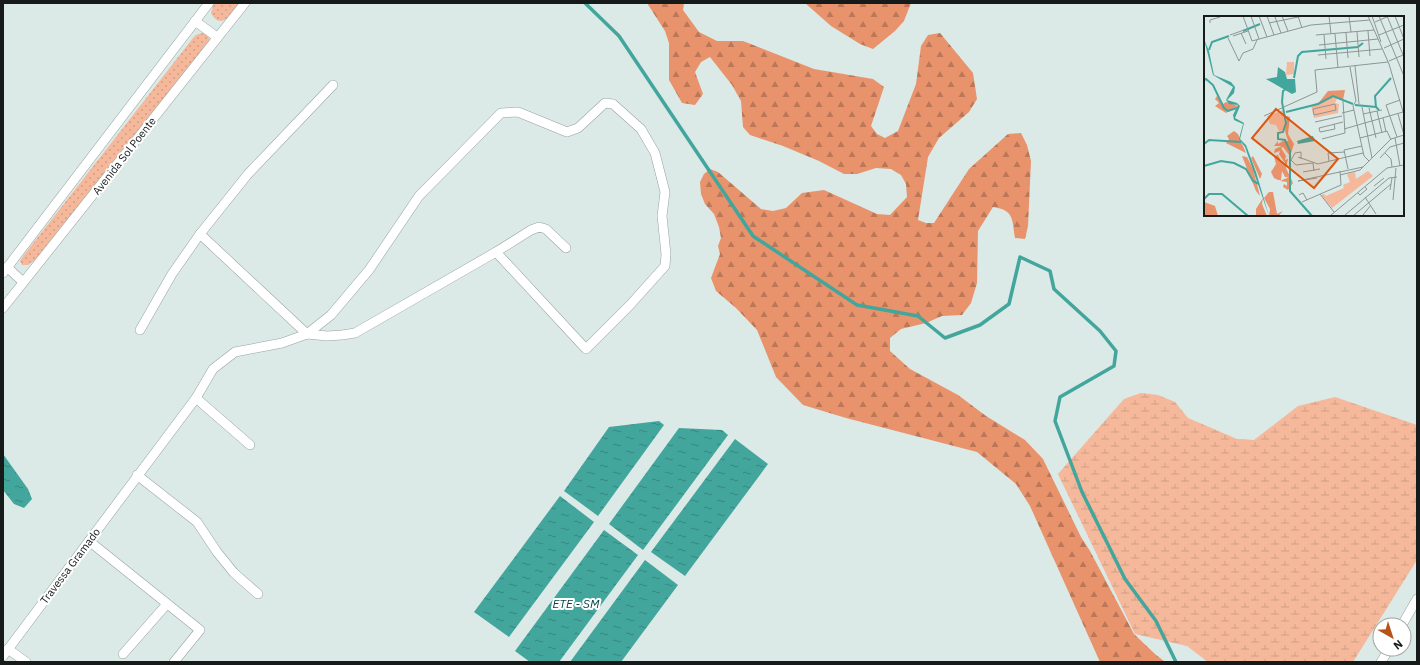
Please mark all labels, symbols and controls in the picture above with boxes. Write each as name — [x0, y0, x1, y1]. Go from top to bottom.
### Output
inset map — [1204, 16, 1404, 216]
street label: Avenida Sol Poente — [89, 114, 159, 198]
street label: Travessa Gramado — [37, 525, 103, 607]
water label: ETE - SM — [553, 596, 600, 611]
north arrow — [1372, 617, 1412, 657]
text: N — [1391, 637, 1406, 653]

